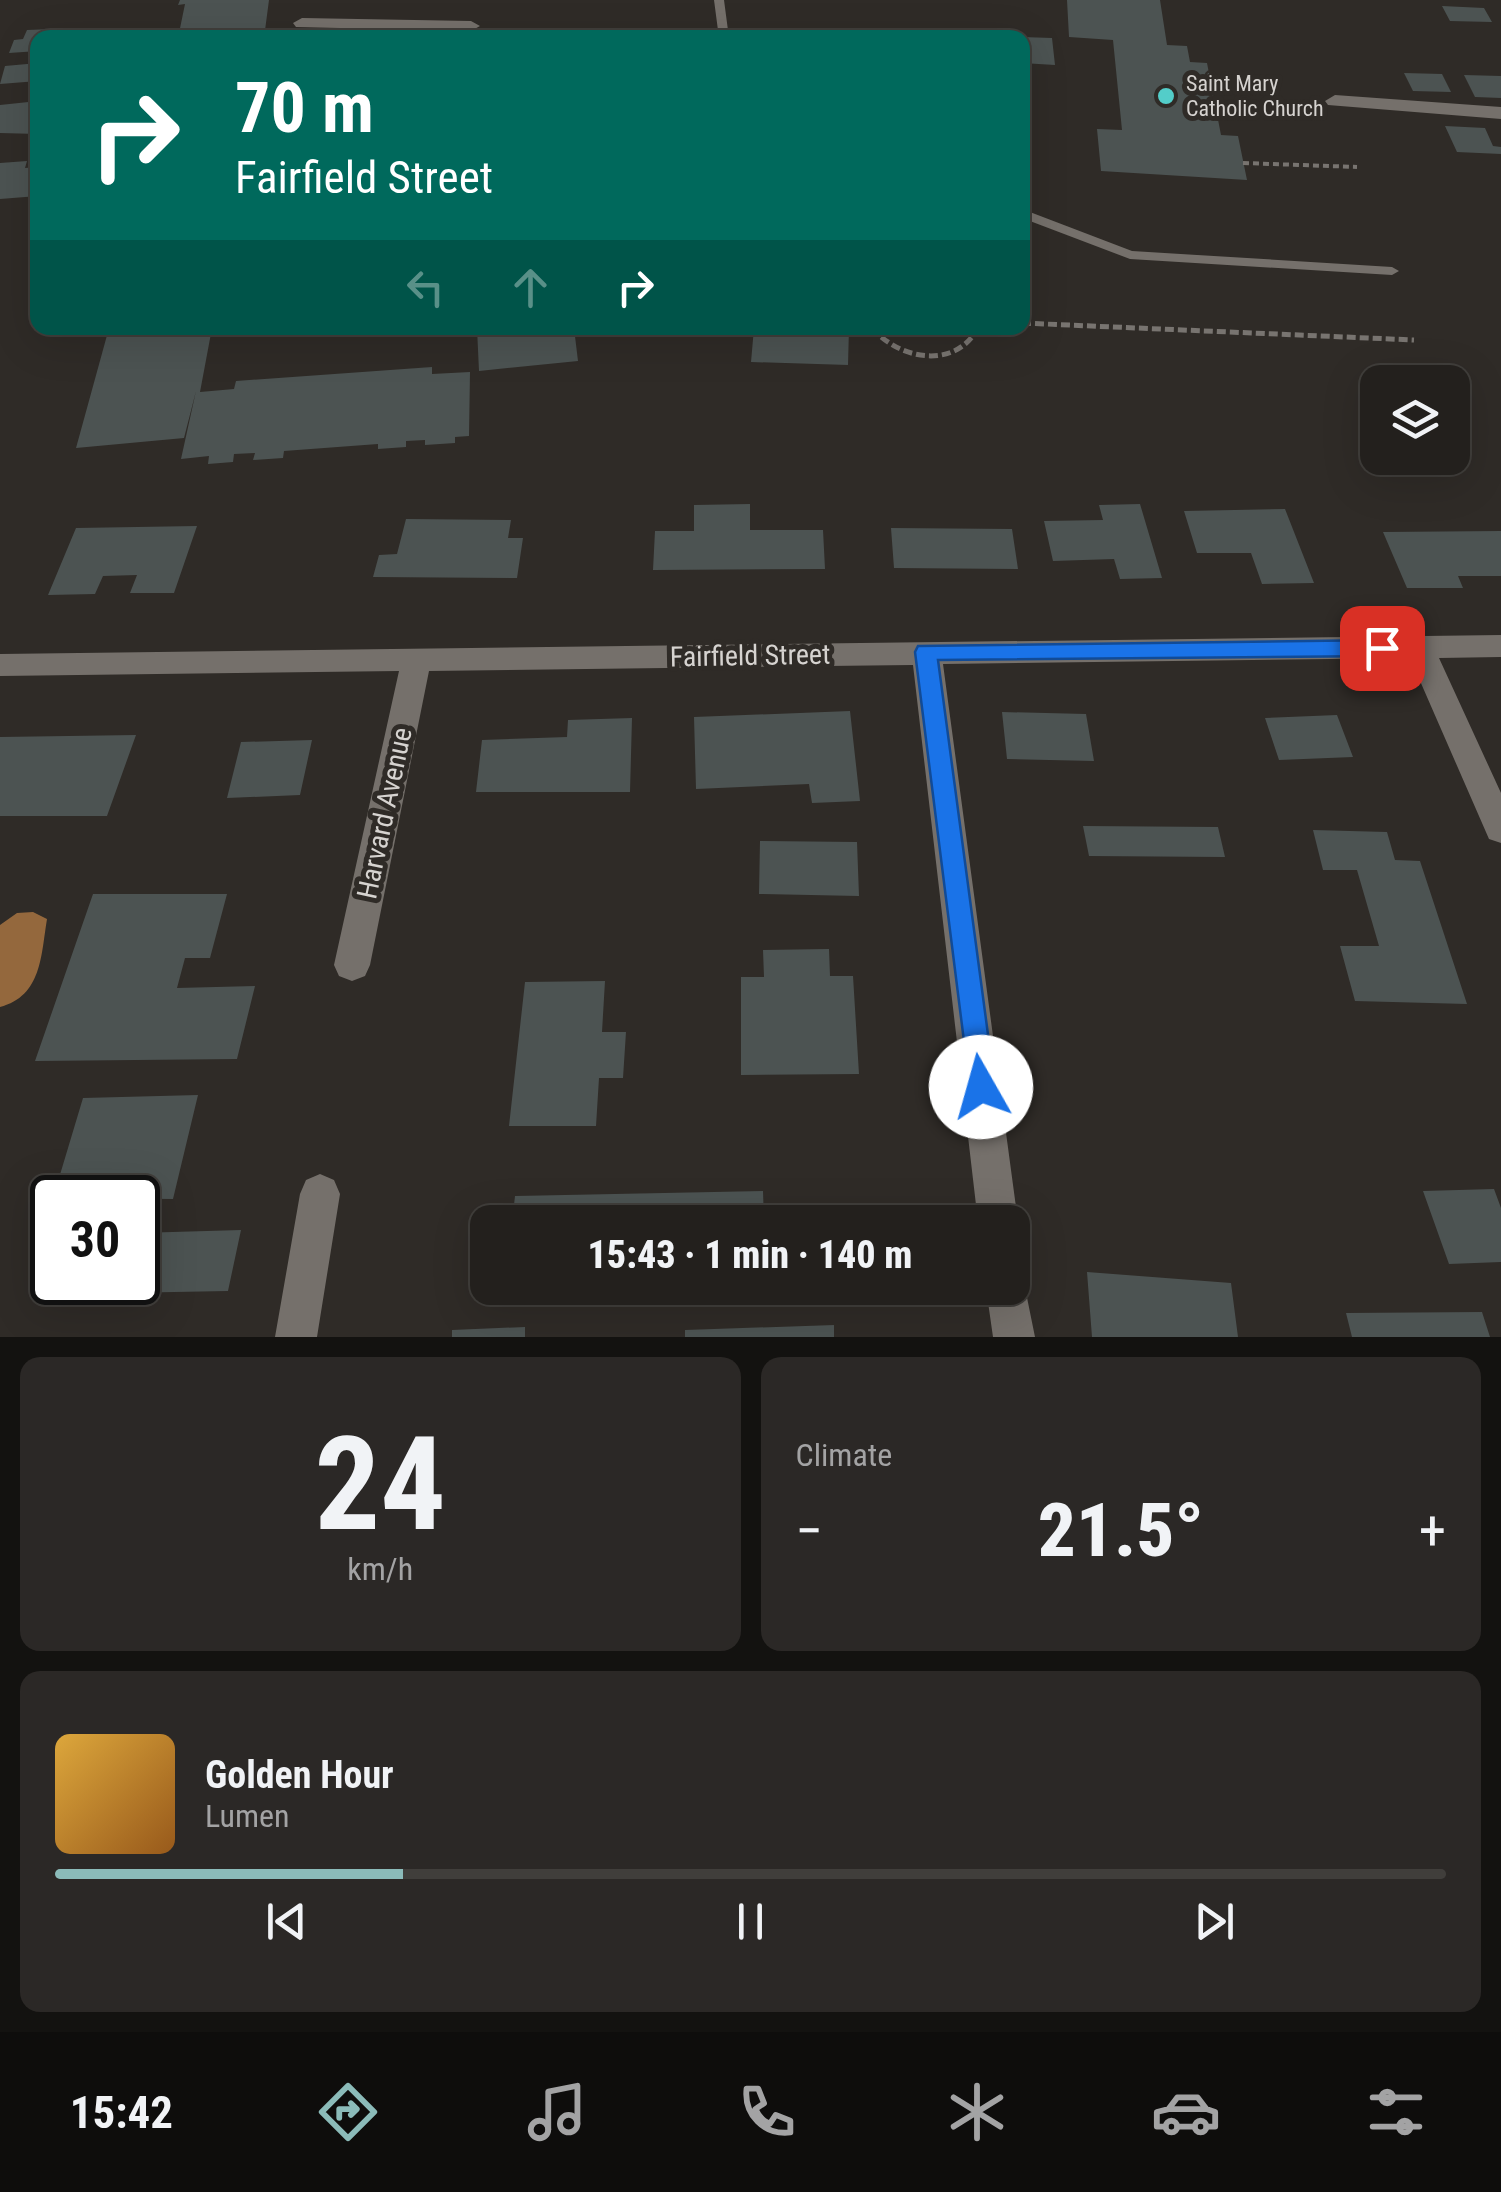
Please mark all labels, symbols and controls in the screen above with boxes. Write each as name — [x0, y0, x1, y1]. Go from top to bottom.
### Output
text: 70 m — [235, 67, 374, 149]
icon: right — [70, 70, 200, 200]
place label: Saint Mary Catholic Church — [1186, 71, 1324, 121]
marker: Saint Mary Catholic Church — [1155, 85, 1177, 107]
text: Fairfield Street — [235, 151, 493, 204]
icon: left — [398, 260, 453, 315]
icon: ahead — [503, 260, 558, 315]
icon: right — [608, 260, 663, 315]
map controls — [1360, 365, 1470, 475]
button: layers — [1360, 365, 1470, 475]
pin — [1340, 606, 1425, 691]
icon: arrive — [1355, 621, 1410, 676]
street label: Fairfield Street — [669, 638, 831, 673]
street label: Harvard Avenue — [350, 725, 419, 902]
position arrow — [929, 1035, 1033, 1139]
speed limit sign: 30 — [30, 1175, 160, 1305]
text: 15:43 · 1 min · 140 m — [588, 1233, 912, 1277]
text: 24 — [315, 1408, 446, 1561]
text: Climate — [796, 1436, 892, 1474]
text: 21.5° — [1038, 1486, 1204, 1574]
text: − — [796, 1499, 823, 1563]
text: + — [1419, 1499, 1446, 1563]
text: km/h — [347, 1550, 413, 1588]
text: Golden Hour — [205, 1753, 394, 1797]
text: Lumen — [205, 1797, 290, 1835]
icon: previous — [259, 1894, 314, 1949]
icon: pause — [723, 1894, 778, 1949]
icon: next — [1187, 1894, 1242, 1949]
icon: directions — [313, 2077, 383, 2147]
icon: music — [522, 2077, 592, 2147]
icon: phone — [732, 2077, 802, 2147]
icon: climate — [942, 2077, 1012, 2147]
icon: car — [1151, 2077, 1221, 2147]
icon: filters — [1361, 2077, 1431, 2147]
text: 15:42 — [70, 2086, 173, 2139]

